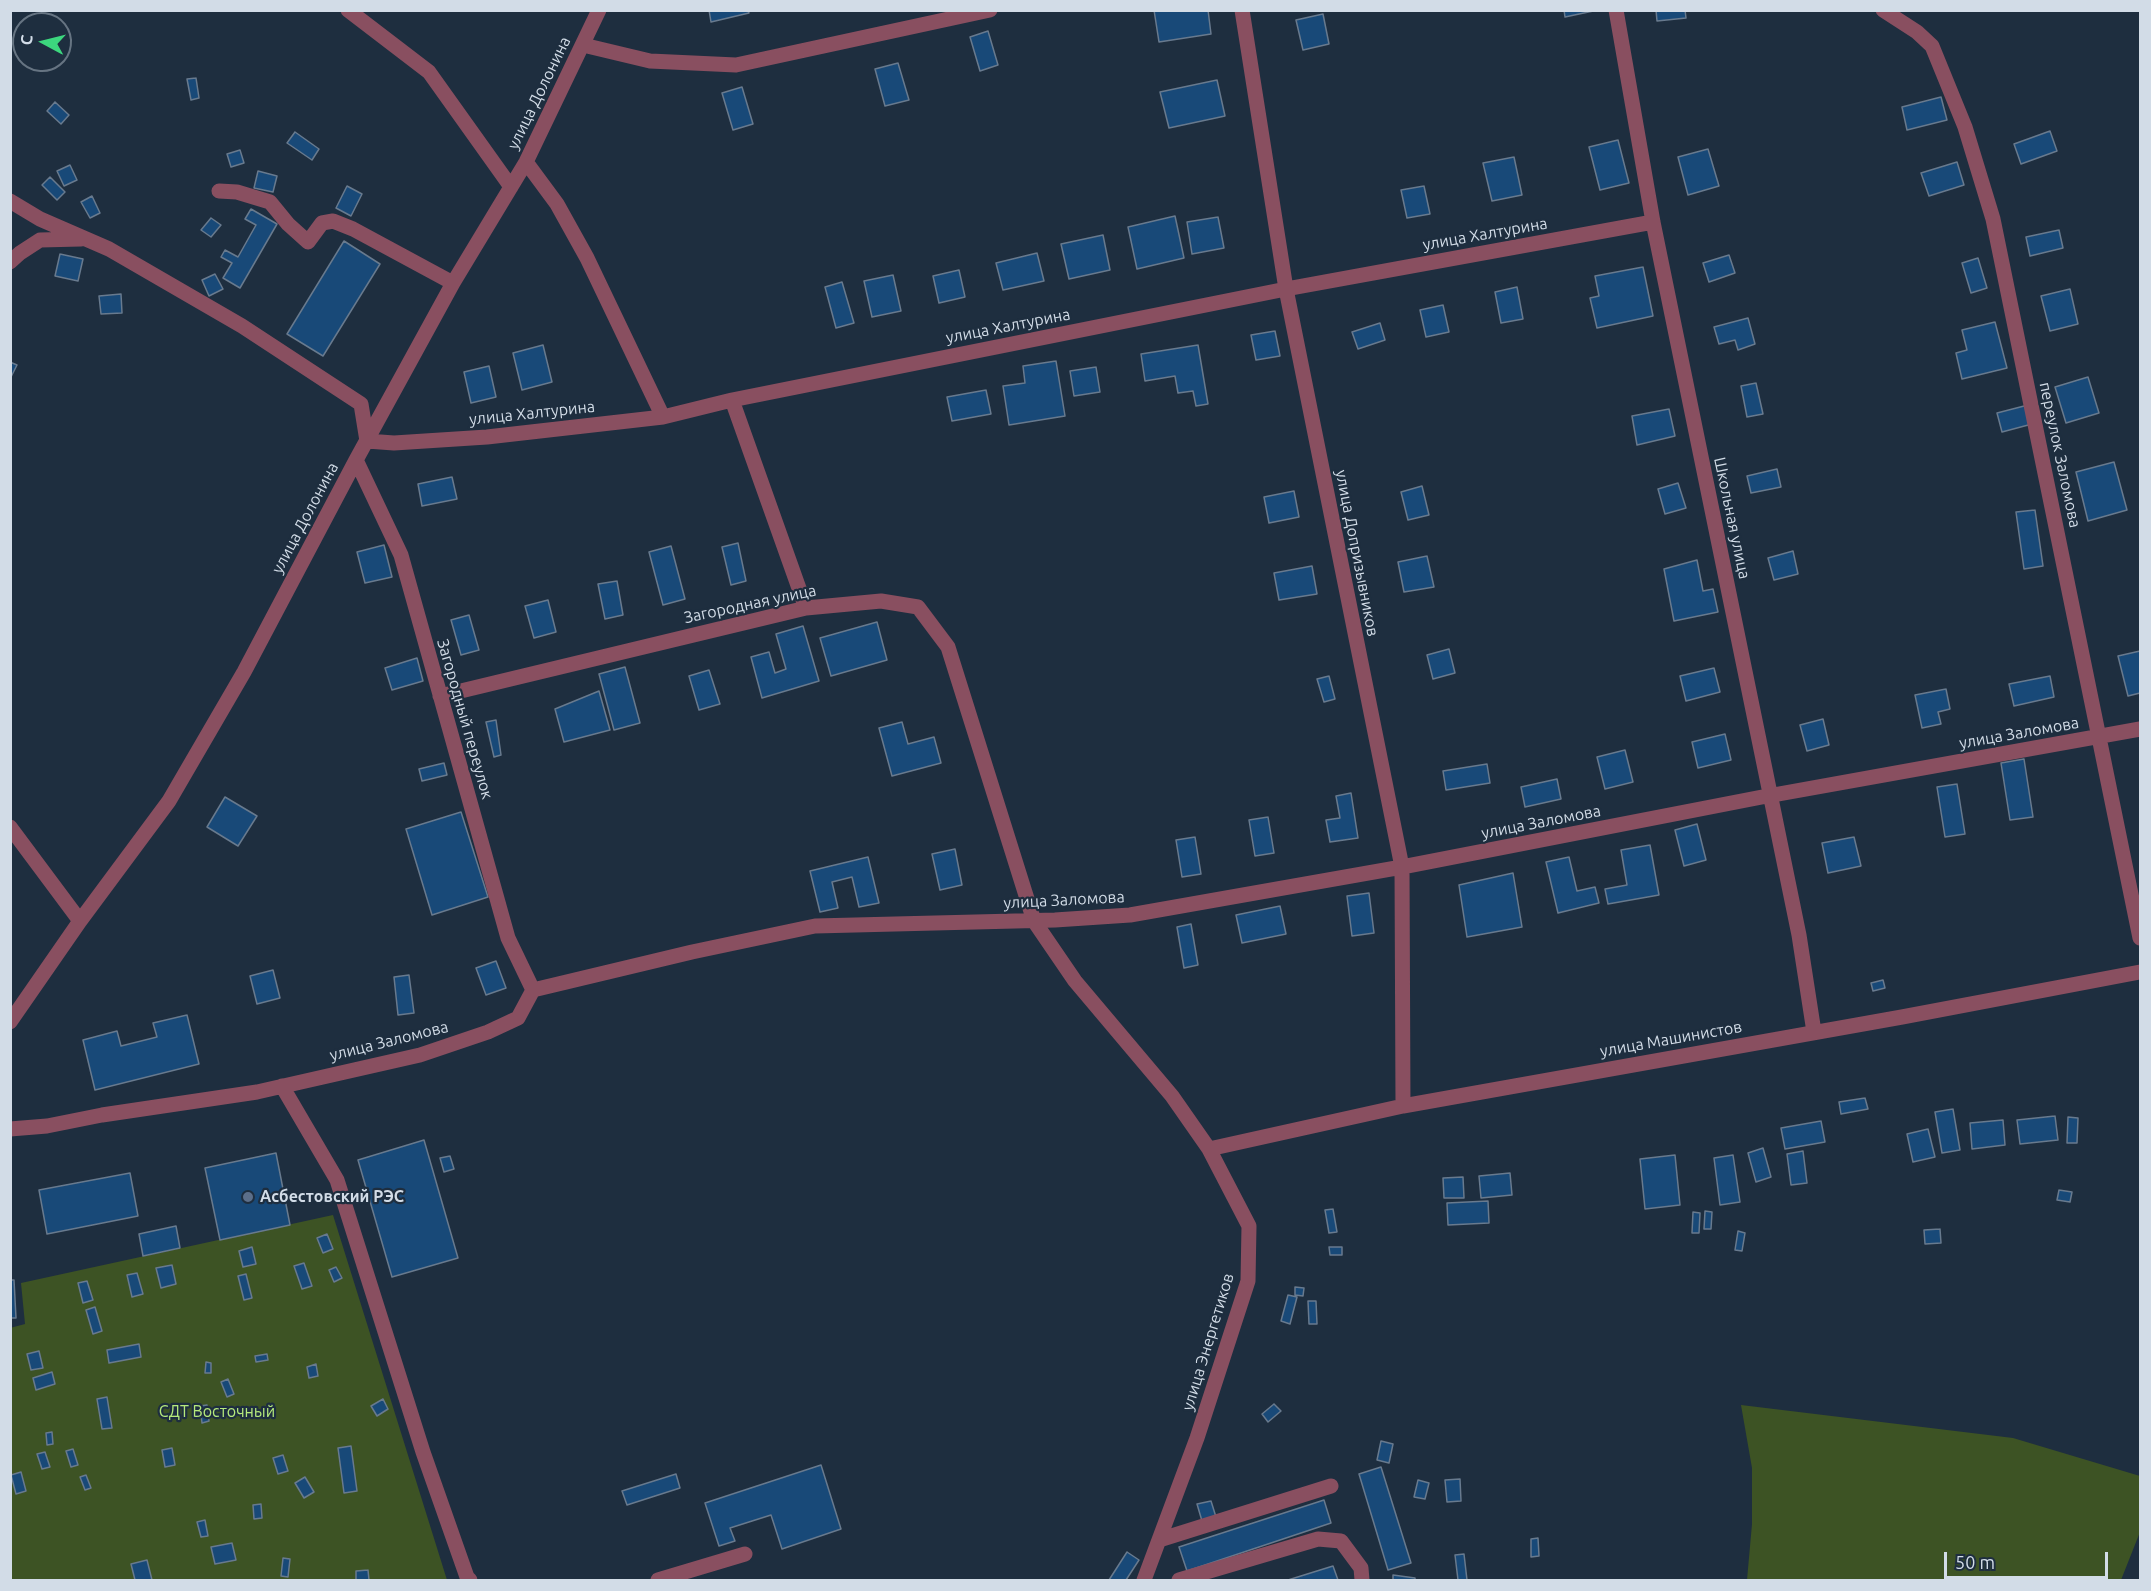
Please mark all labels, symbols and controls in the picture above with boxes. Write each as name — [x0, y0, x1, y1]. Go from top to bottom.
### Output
north arrow — [12, 12, 72, 72]
street label: улица Долонина — [503, 33, 575, 153]
text: С — [17, 34, 36, 46]
street label: улица Халтурина — [1421, 214, 1549, 254]
street label: улица Халтурина — [944, 305, 1072, 347]
street label: переулок Заломова — [2035, 381, 2085, 529]
street label: улица Халтурина — [468, 397, 596, 429]
street label: Школьная улица — [1710, 455, 1754, 581]
street label: улица Долонина — [268, 459, 342, 577]
street label: улица Допризывников — [1331, 468, 1383, 638]
street label: Загородная улица — [682, 581, 818, 627]
street label: Загородный переулок — [433, 637, 497, 801]
street label: улица Заломова — [1958, 713, 2080, 753]
street label: улица Заломова — [1480, 801, 1602, 843]
street label: улица Заломова — [1003, 887, 1125, 913]
street label: улица Заломова — [328, 1017, 450, 1065]
street label: улица Машинистов — [1599, 1017, 1743, 1061]
place label: Асбестовский РЭС — [260, 1187, 404, 1207]
marker: Асбестовский РЭС — [241, 1190, 255, 1204]
street label: улица Энергетиков — [1178, 1271, 1238, 1413]
park label: СДТ Восточный — [159, 1402, 275, 1422]
scale bar — [1947, 1540, 2110, 1578]
text: 50 m — [1955, 1552, 1995, 1572]

